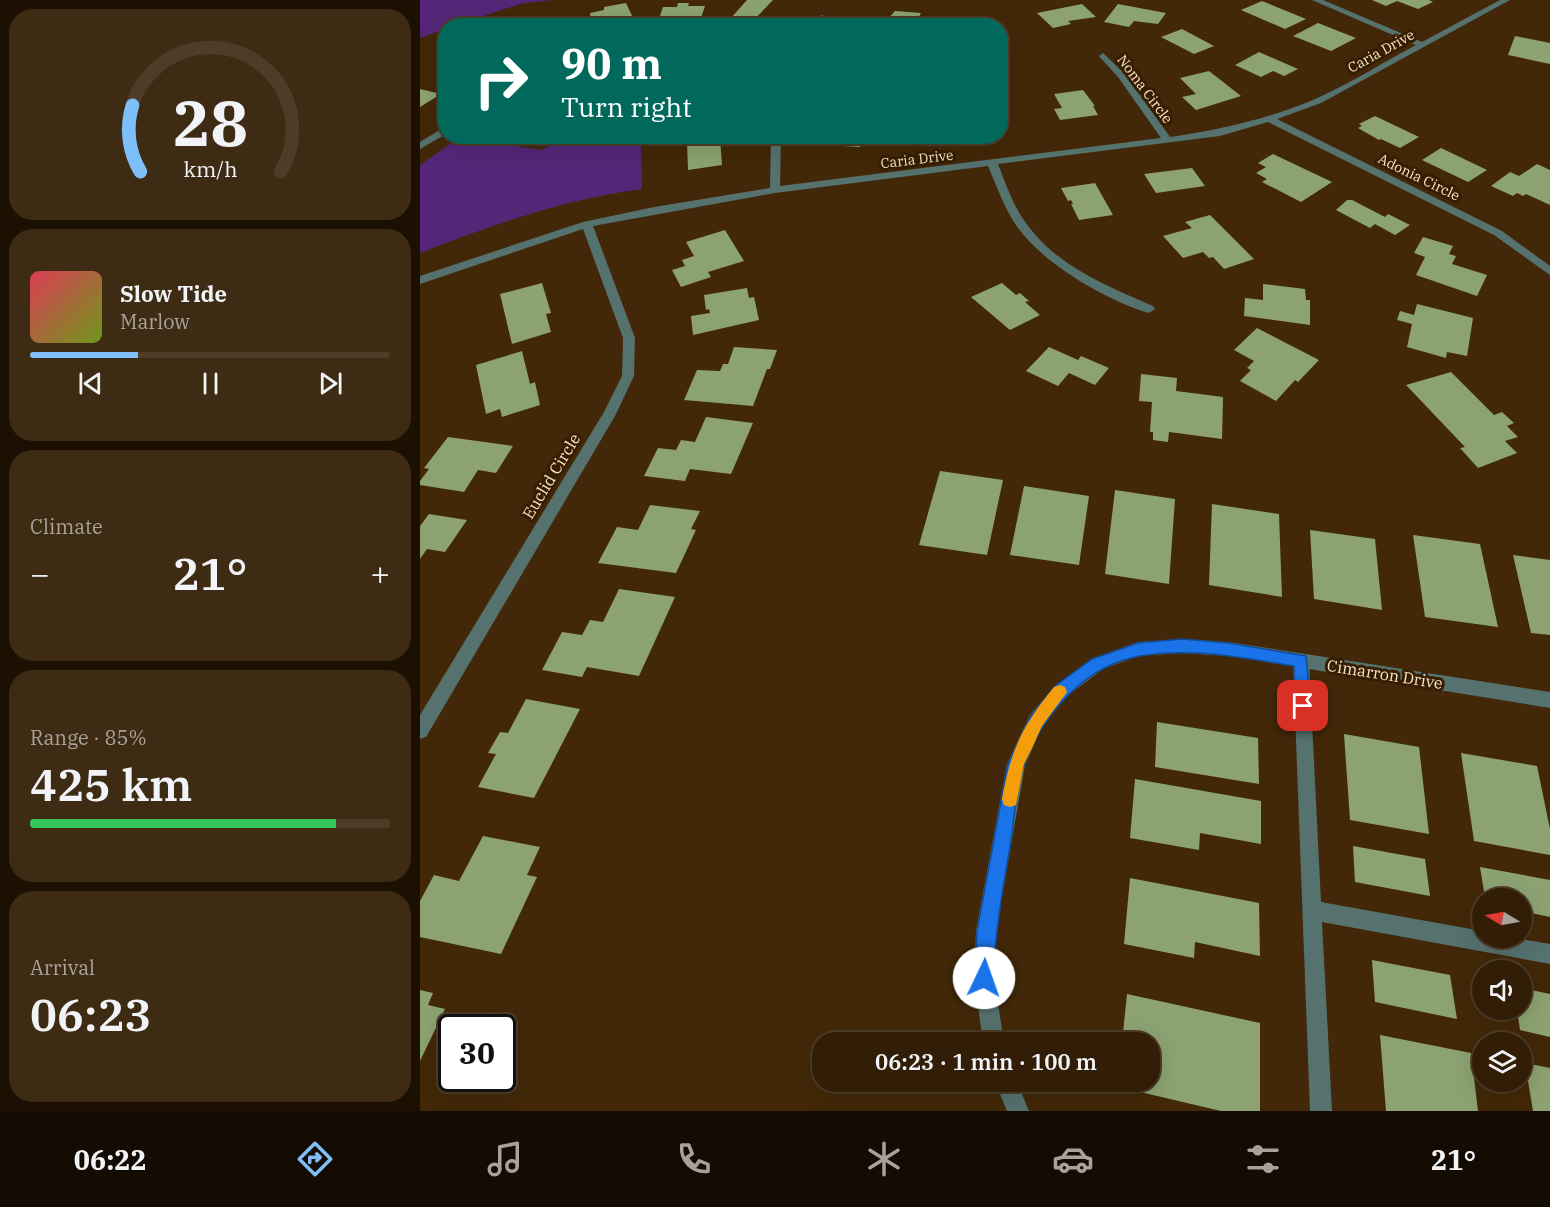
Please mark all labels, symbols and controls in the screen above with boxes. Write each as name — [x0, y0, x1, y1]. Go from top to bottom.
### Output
street label: Caria Drive — [1345, 25, 1417, 77]
text: 90 m — [561, 36, 662, 91]
icon: right — [462, 42, 540, 120]
street label: Noma Circle — [1113, 51, 1177, 127]
text: 28 — [173, 82, 247, 163]
text: Turn right — [561, 89, 692, 124]
street label: Caria Drive — [879, 146, 955, 172]
street label: Adonia Circle — [1375, 149, 1463, 205]
text: km/h — [183, 155, 237, 183]
text: Slow Tide — [120, 279, 227, 308]
text: Marlow — [120, 308, 190, 335]
icon: previous — [74, 367, 107, 400]
icon: pause — [194, 367, 227, 400]
icon: next — [314, 367, 347, 400]
street label: Euclid Circle — [518, 430, 584, 522]
text: Climate — [30, 513, 103, 540]
text: 21° — [172, 544, 248, 602]
text: − — [30, 552, 50, 595]
text: + — [370, 552, 390, 595]
street label: Cimarron Drive — [1326, 655, 1444, 693]
pin — [1277, 680, 1328, 731]
icon: arrive — [1286, 689, 1319, 722]
text: Range · 85% — [30, 724, 147, 751]
text: 425 km — [30, 755, 192, 813]
north arrow — [1472, 888, 1532, 948]
map controls — [1472, 888, 1532, 1092]
position arrow — [952, 946, 1016, 1010]
text: Arrival — [30, 954, 95, 981]
button: sound — [1472, 960, 1532, 1020]
text: 06:23 — [30, 985, 151, 1043]
speed limit sign: 30 — [438, 1014, 516, 1092]
button: layers — [1472, 1032, 1532, 1092]
text: 06:23 · 1 min · 100 m — [875, 1047, 1097, 1076]
icon: directions — [294, 1138, 336, 1180]
icon: music — [484, 1138, 526, 1180]
icon: phone — [673, 1138, 715, 1180]
icon: climate — [863, 1138, 905, 1180]
icon: car — [1052, 1138, 1094, 1180]
icon: filters — [1242, 1138, 1284, 1180]
text: 06:22 — [74, 1142, 147, 1177]
text: 21° — [1431, 1142, 1476, 1177]

